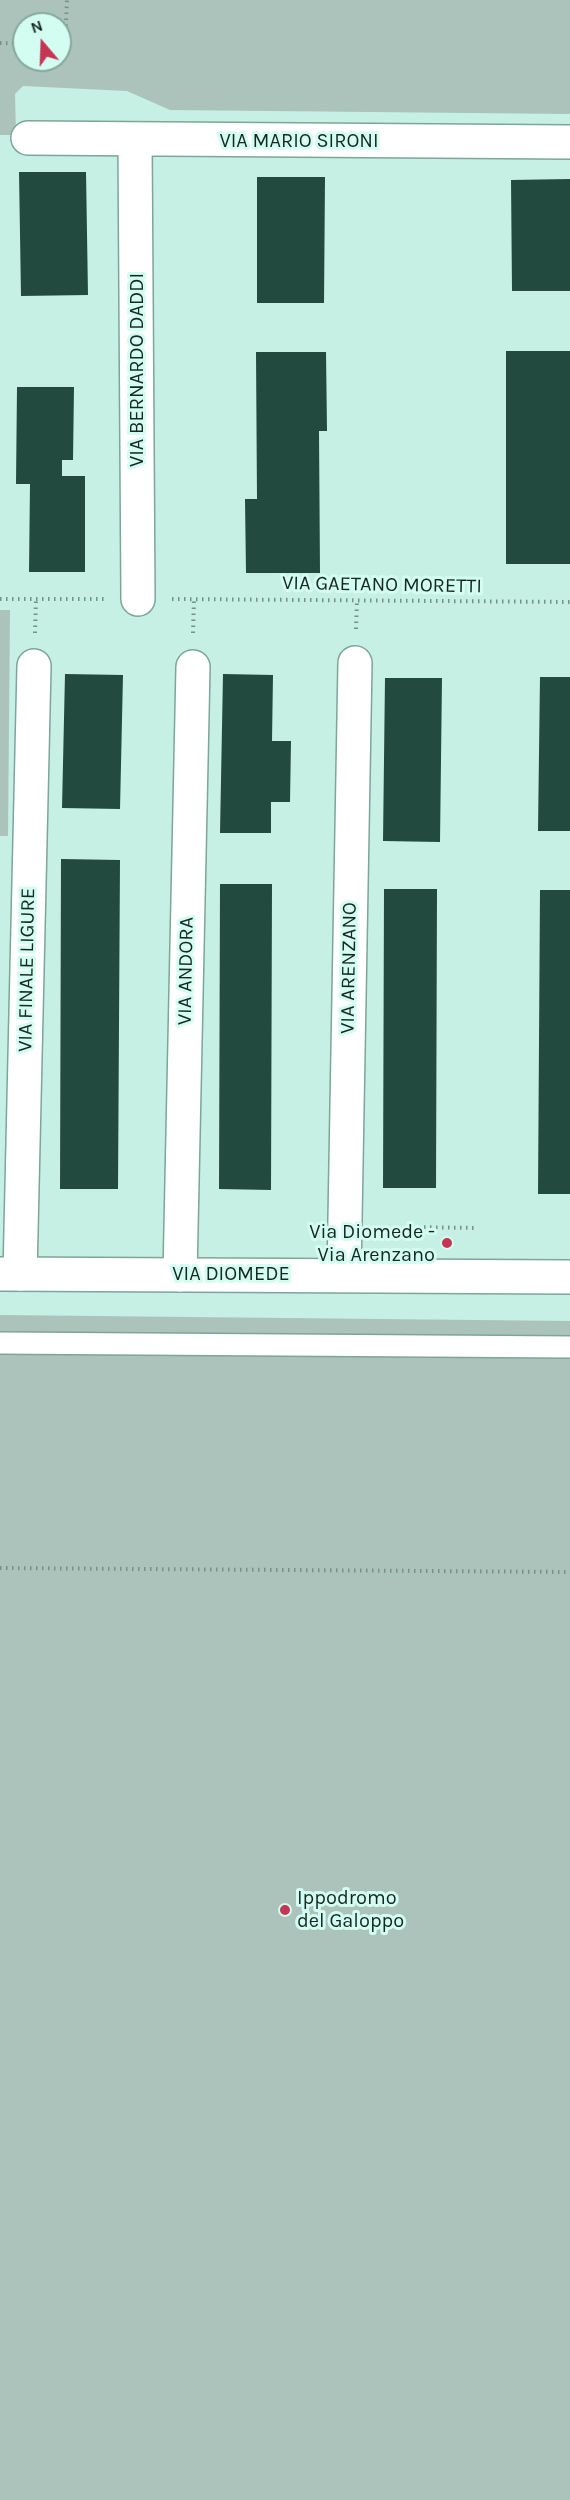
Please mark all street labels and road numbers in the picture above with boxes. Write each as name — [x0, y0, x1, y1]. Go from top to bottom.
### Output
street label: VIA MARIO SIRONI — [219, 129, 379, 153]
street label: VIA BERNARDO DADDI — [125, 273, 149, 467]
street label: VIA GAETANO MORETTI — [282, 571, 482, 599]
street label: VIA FINALE LIGURE — [14, 888, 40, 1052]
street label: VIA ARENZANO — [336, 902, 362, 1034]
street label: VIA ANDORA — [173, 917, 199, 1025]
street label: VIA DIOMEDE — [172, 1262, 290, 1286]

